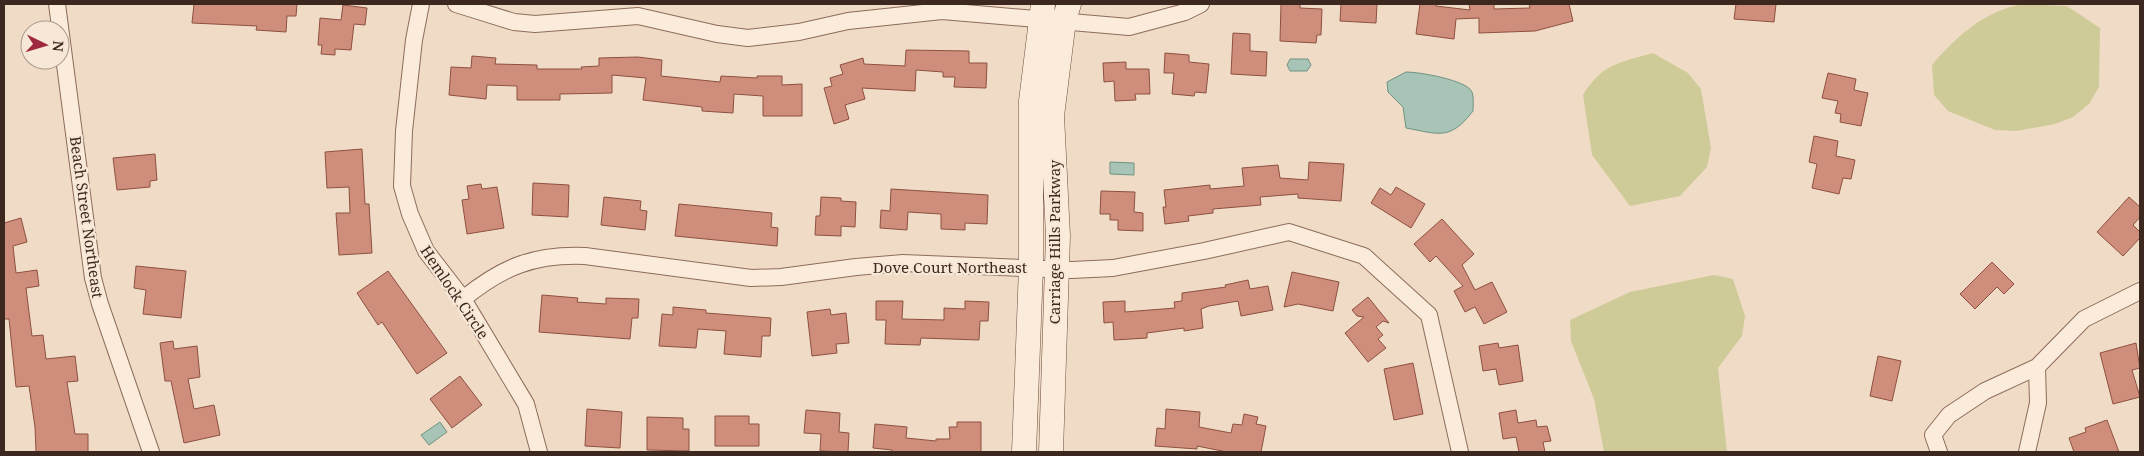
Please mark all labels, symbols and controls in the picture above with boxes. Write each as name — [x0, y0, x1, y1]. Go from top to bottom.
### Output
north arrow — [20, 20, 70, 70]
text: N — [49, 40, 68, 53]
street label: Beach Street Northeast — [66, 135, 108, 299]
street label: Carriage Hills Parkway — [1044, 159, 1064, 324]
street label: Hemlock Circle — [416, 241, 494, 343]
street label: Dove Court Northeast — [873, 257, 1027, 277]

